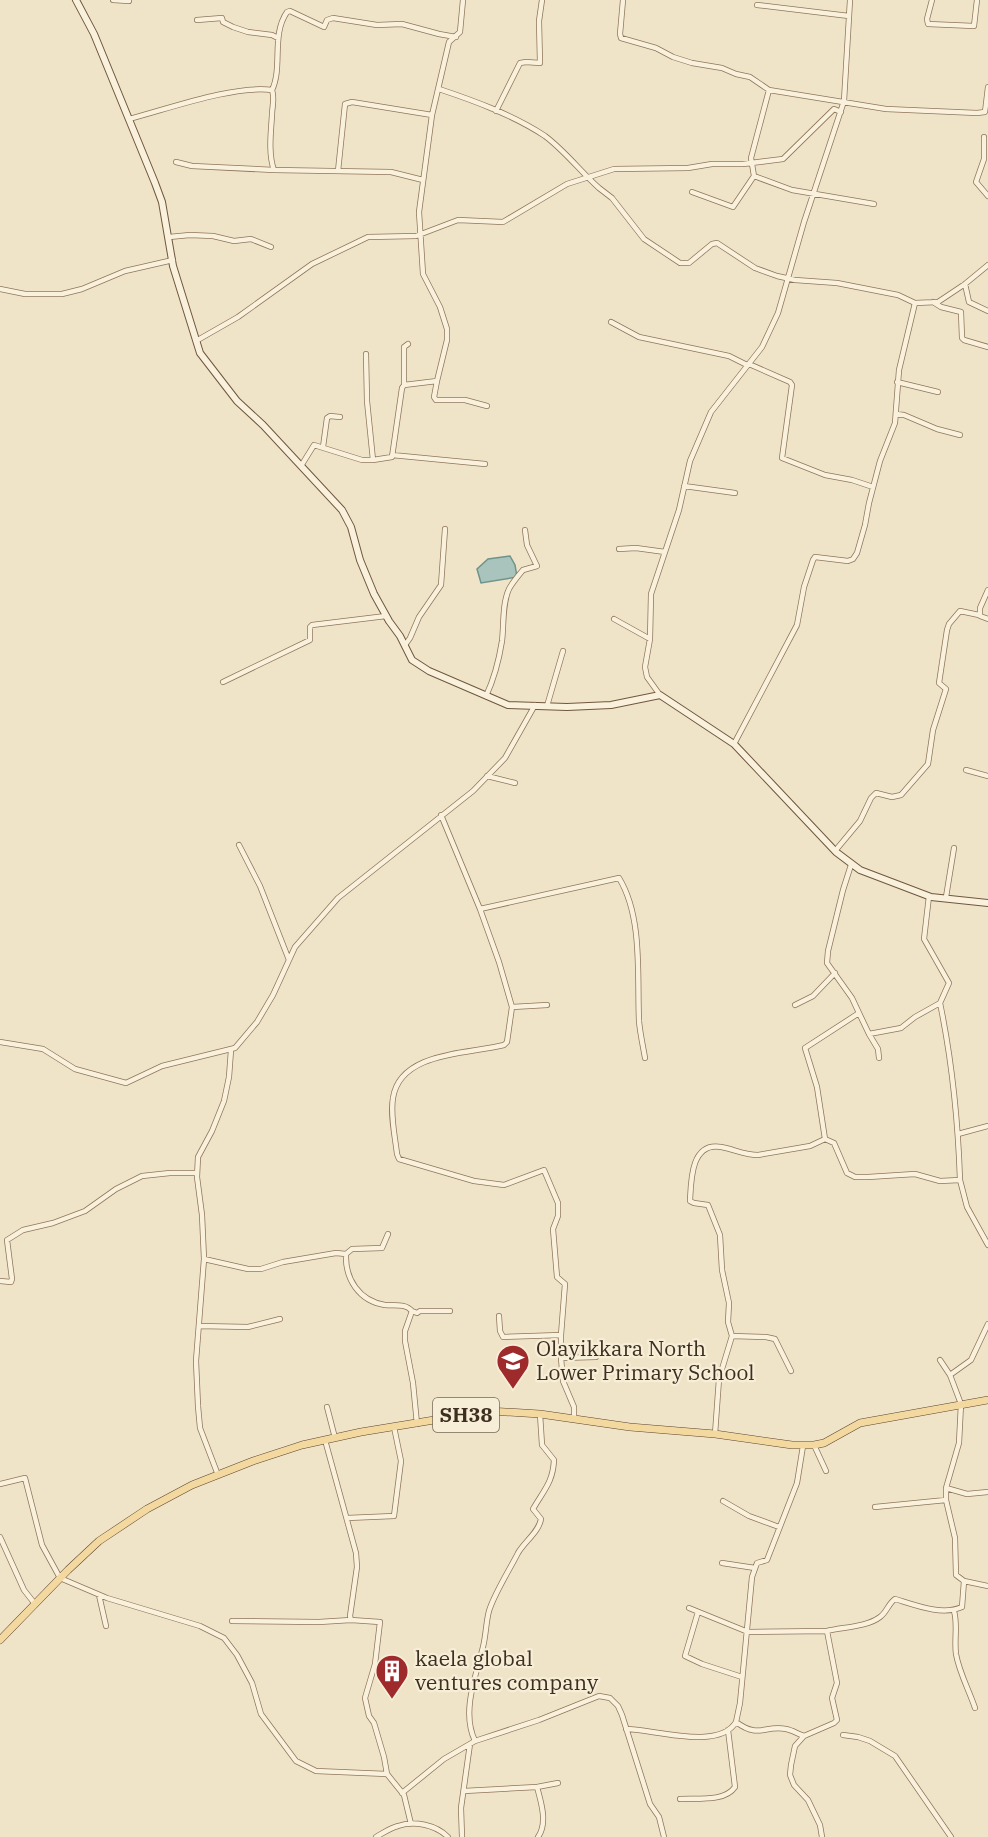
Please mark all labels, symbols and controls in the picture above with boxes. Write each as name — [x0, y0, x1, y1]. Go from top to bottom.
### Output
place label: Olayikkara North Lower Primary School — [536, 1334, 755, 1386]
school or university icon: Olayikkara North Lower Primary School — [495, 1343, 531, 1390]
road number: SH38 — [433, 1398, 499, 1432]
place label: kaela global ventures company — [415, 1644, 599, 1696]
building icon: kaela global ventures company — [374, 1653, 410, 1700]

